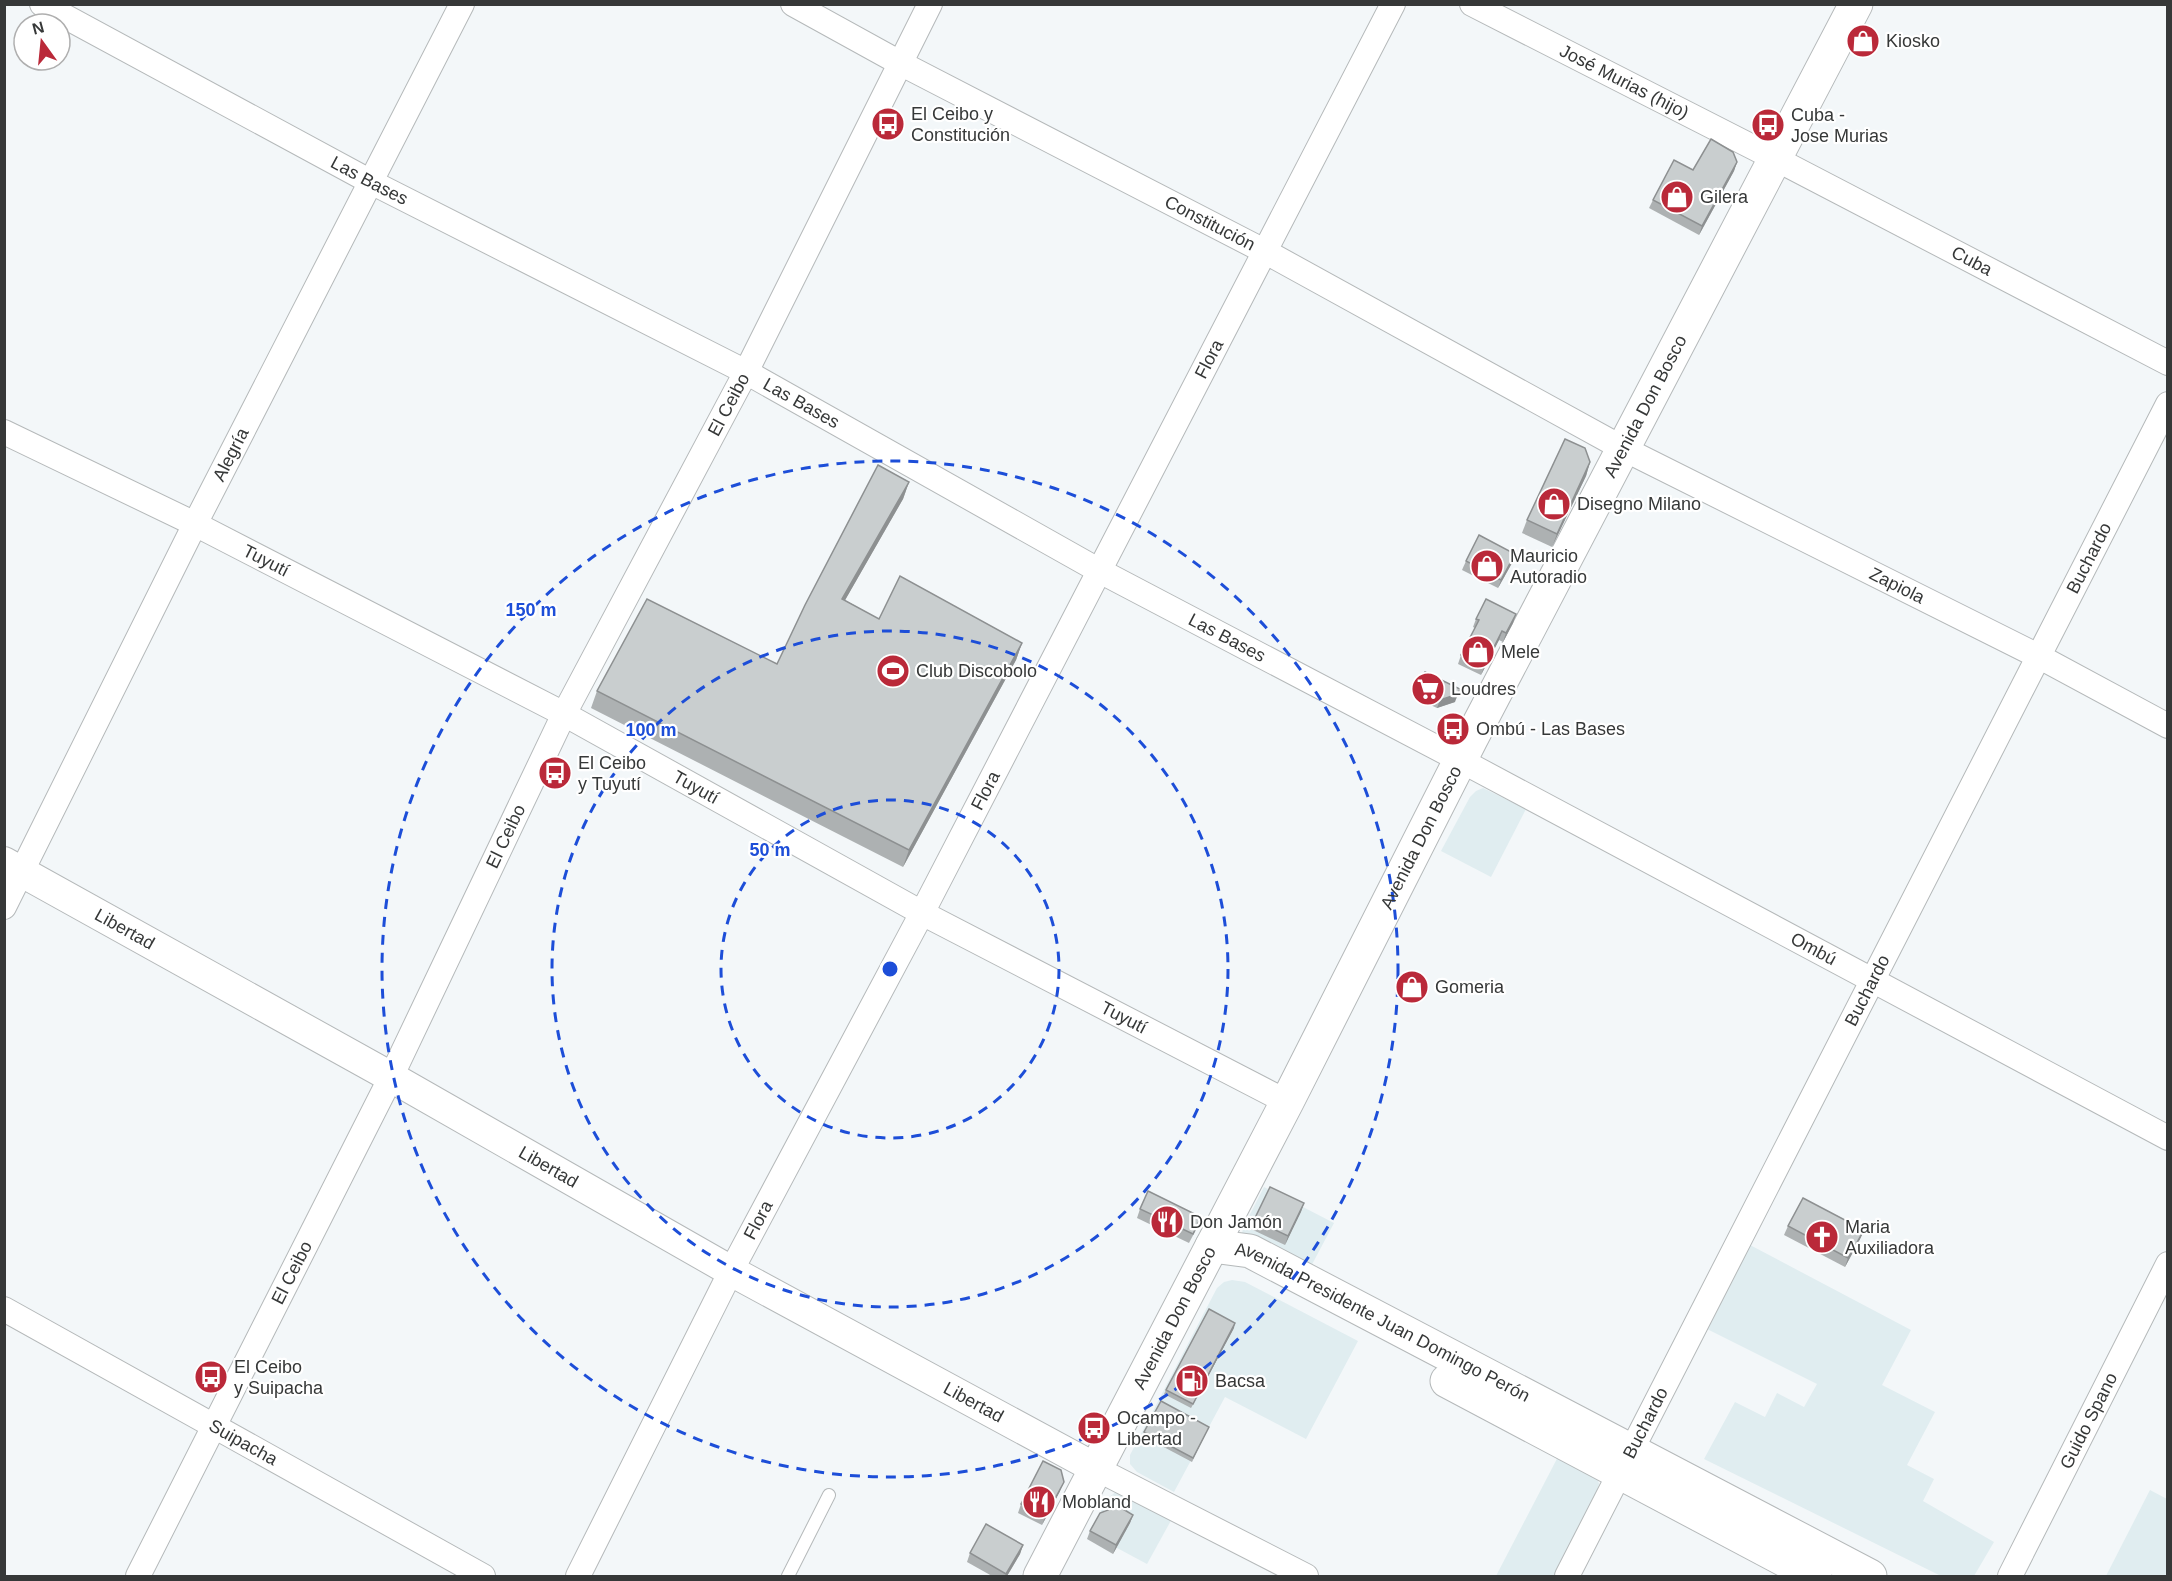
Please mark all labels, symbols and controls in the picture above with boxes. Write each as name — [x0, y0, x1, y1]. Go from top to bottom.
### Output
north arrow — [12, 12, 72, 72]
text: N — [30, 18, 46, 38]
shop icon: Kiosko — [1845, 23, 1881, 59]
place label: Kiosko — [1886, 31, 1940, 51]
street label: José Murias (hijo) — [1556, 40, 1692, 123]
place label: El Ceibo y Constitución — [911, 104, 1010, 145]
place label: Cuba - Jose Murias — [1791, 105, 1888, 146]
bus stop icon: El Ceibo y Constitución — [870, 106, 906, 142]
bus stop icon: Cuba - Jose Murias — [1750, 107, 1786, 143]
street label: Las Bases — [327, 152, 411, 209]
shop icon: Gilera — [1659, 179, 1695, 215]
place label: Gilera — [1700, 187, 1749, 207]
street label: Constitución — [1161, 191, 1259, 255]
street label: Cuba — [1948, 242, 1996, 280]
street label: Avenida Don Bosco — [1600, 332, 1691, 481]
street label: Flora — [1191, 335, 1228, 382]
street label: El Ceibo — [704, 370, 753, 439]
street label: Las Bases — [760, 374, 843, 432]
street label: Alegría — [209, 424, 253, 485]
shop icon: Disegno Milano — [1536, 486, 1572, 522]
place label: Disegno Milano — [1577, 494, 1701, 514]
street label: Buchardo — [2063, 519, 2115, 597]
street label: Tuyutí — [240, 540, 293, 581]
place label: Mauricio Autoradio — [1510, 546, 1587, 587]
shop icon: Mauricio Autoradio — [1469, 548, 1505, 584]
street label: Zapiola — [1866, 563, 1929, 608]
text: 150 m — [505, 600, 557, 620]
street label: Las Bases — [1185, 609, 1269, 666]
shop icon: Mele — [1460, 634, 1496, 670]
place label: Mele — [1501, 642, 1540, 662]
sports icon: Club Discobolo — [875, 653, 911, 689]
place label: Club Discobolo — [916, 661, 1037, 681]
supermarket icon: Loudres — [1410, 671, 1446, 707]
place label: Loudres — [1451, 679, 1516, 699]
bus stop icon: Ombú - Las Bases — [1435, 711, 1471, 747]
place label: Ombú - Las Bases — [1476, 719, 1625, 739]
text: 100 m — [625, 720, 677, 740]
place label: El Ceibo y Tuyutí — [578, 753, 646, 794]
bus stop icon: El Ceibo y Tuyutí — [537, 755, 573, 791]
street label: Avenida Don Bosco — [1376, 763, 1466, 912]
street label: Tuyutí — [669, 767, 722, 808]
street label: Flora — [967, 767, 1004, 813]
street label: El Ceibo — [482, 801, 529, 871]
text: 50 m — [749, 840, 791, 860]
street label: Libertad — [91, 904, 158, 954]
street label: Ombú — [1787, 928, 1840, 969]
street label: Buchardo — [1841, 952, 1894, 1029]
centre of rings — [880, 959, 900, 979]
shop icon: Gomeria — [1394, 969, 1430, 1005]
place label: Gomeria — [1435, 977, 1505, 997]
street label: Tuyutí — [1097, 997, 1150, 1038]
street label: Libertad — [515, 1142, 582, 1192]
street label: Flora — [740, 1196, 777, 1243]
restaurant icon: Don Jamón — [1149, 1204, 1185, 1240]
place label: Don Jamón — [1190, 1212, 1282, 1232]
place label: Maria Auxiliadora — [1845, 1217, 1935, 1258]
church icon: Maria Auxiliadora — [1804, 1219, 1840, 1255]
street label: El Ceibo — [267, 1238, 316, 1308]
street label: Avenida Presidente Juan Domingo Perón — [1233, 1239, 1533, 1406]
street label: Avenida Don Bosco — [1129, 1243, 1220, 1393]
place label: El Ceibo y Suipacha — [234, 1357, 324, 1398]
bus stop icon: El Ceibo y Suipacha — [193, 1359, 229, 1395]
fuel station icon: Bacsa — [1174, 1363, 1210, 1399]
street label: Guido Spano — [2056, 1369, 2121, 1472]
place label: Bacsa — [1215, 1371, 1266, 1391]
street label: Libertad — [940, 1378, 1007, 1427]
street label: Buchardo — [1619, 1384, 1672, 1462]
place label: Ocampo - Libertad — [1117, 1408, 1196, 1449]
bus stop icon: Ocampo - Libertad — [1076, 1410, 1112, 1446]
street label: Suipacha — [206, 1415, 282, 1470]
restaurant icon: Mobland — [1021, 1484, 1057, 1520]
place label: Mobland — [1062, 1492, 1131, 1512]

